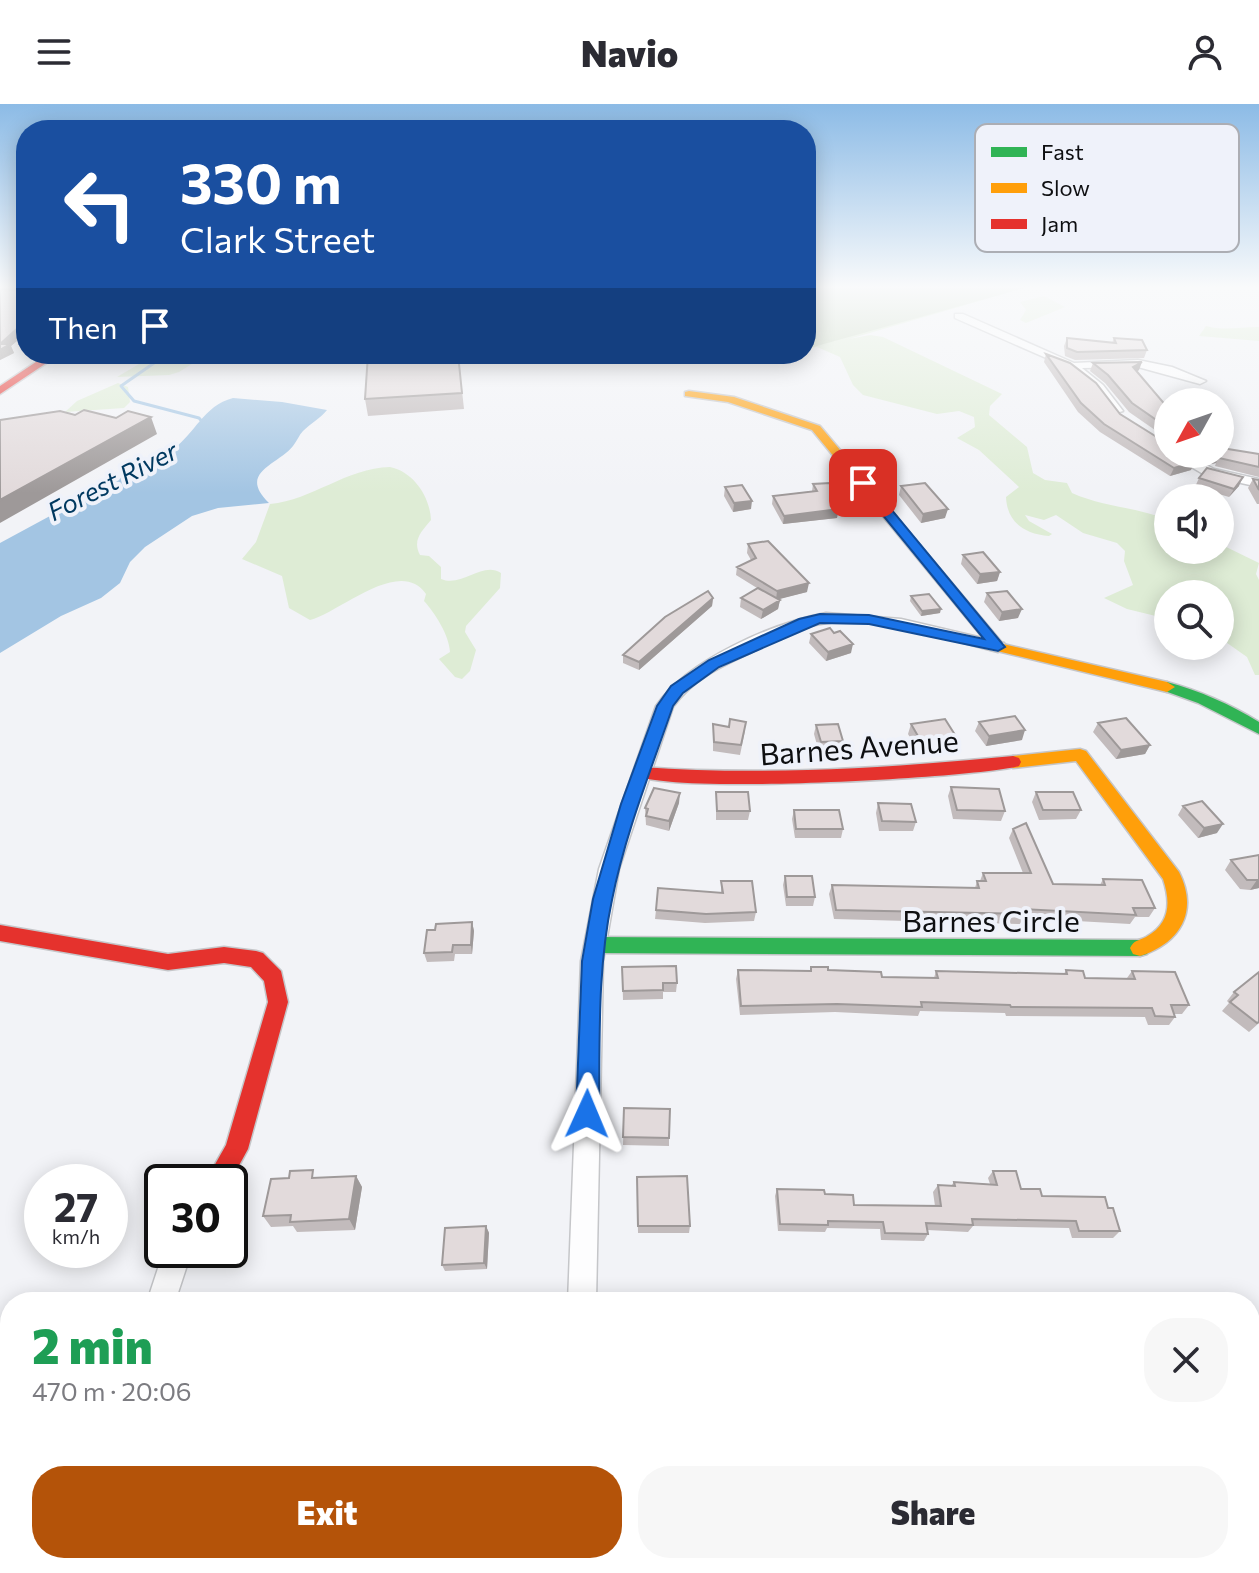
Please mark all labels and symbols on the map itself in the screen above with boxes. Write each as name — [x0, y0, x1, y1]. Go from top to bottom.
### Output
legend — [975, 124, 1239, 252]
text: Fast — [1041, 138, 1084, 165]
text: Slow — [1041, 174, 1090, 201]
text: Jam — [1041, 210, 1078, 237]
north arrow — [1154, 388, 1234, 468]
water label: Forest River — [42, 433, 184, 526]
pin — [829, 449, 897, 517]
street label: Barnes Avenue — [758, 721, 960, 771]
street label: Barnes Circle — [902, 901, 1080, 938]
position arrow — [545, 1072, 629, 1156]
speed limit sign: 30 — [144, 1164, 248, 1268]

